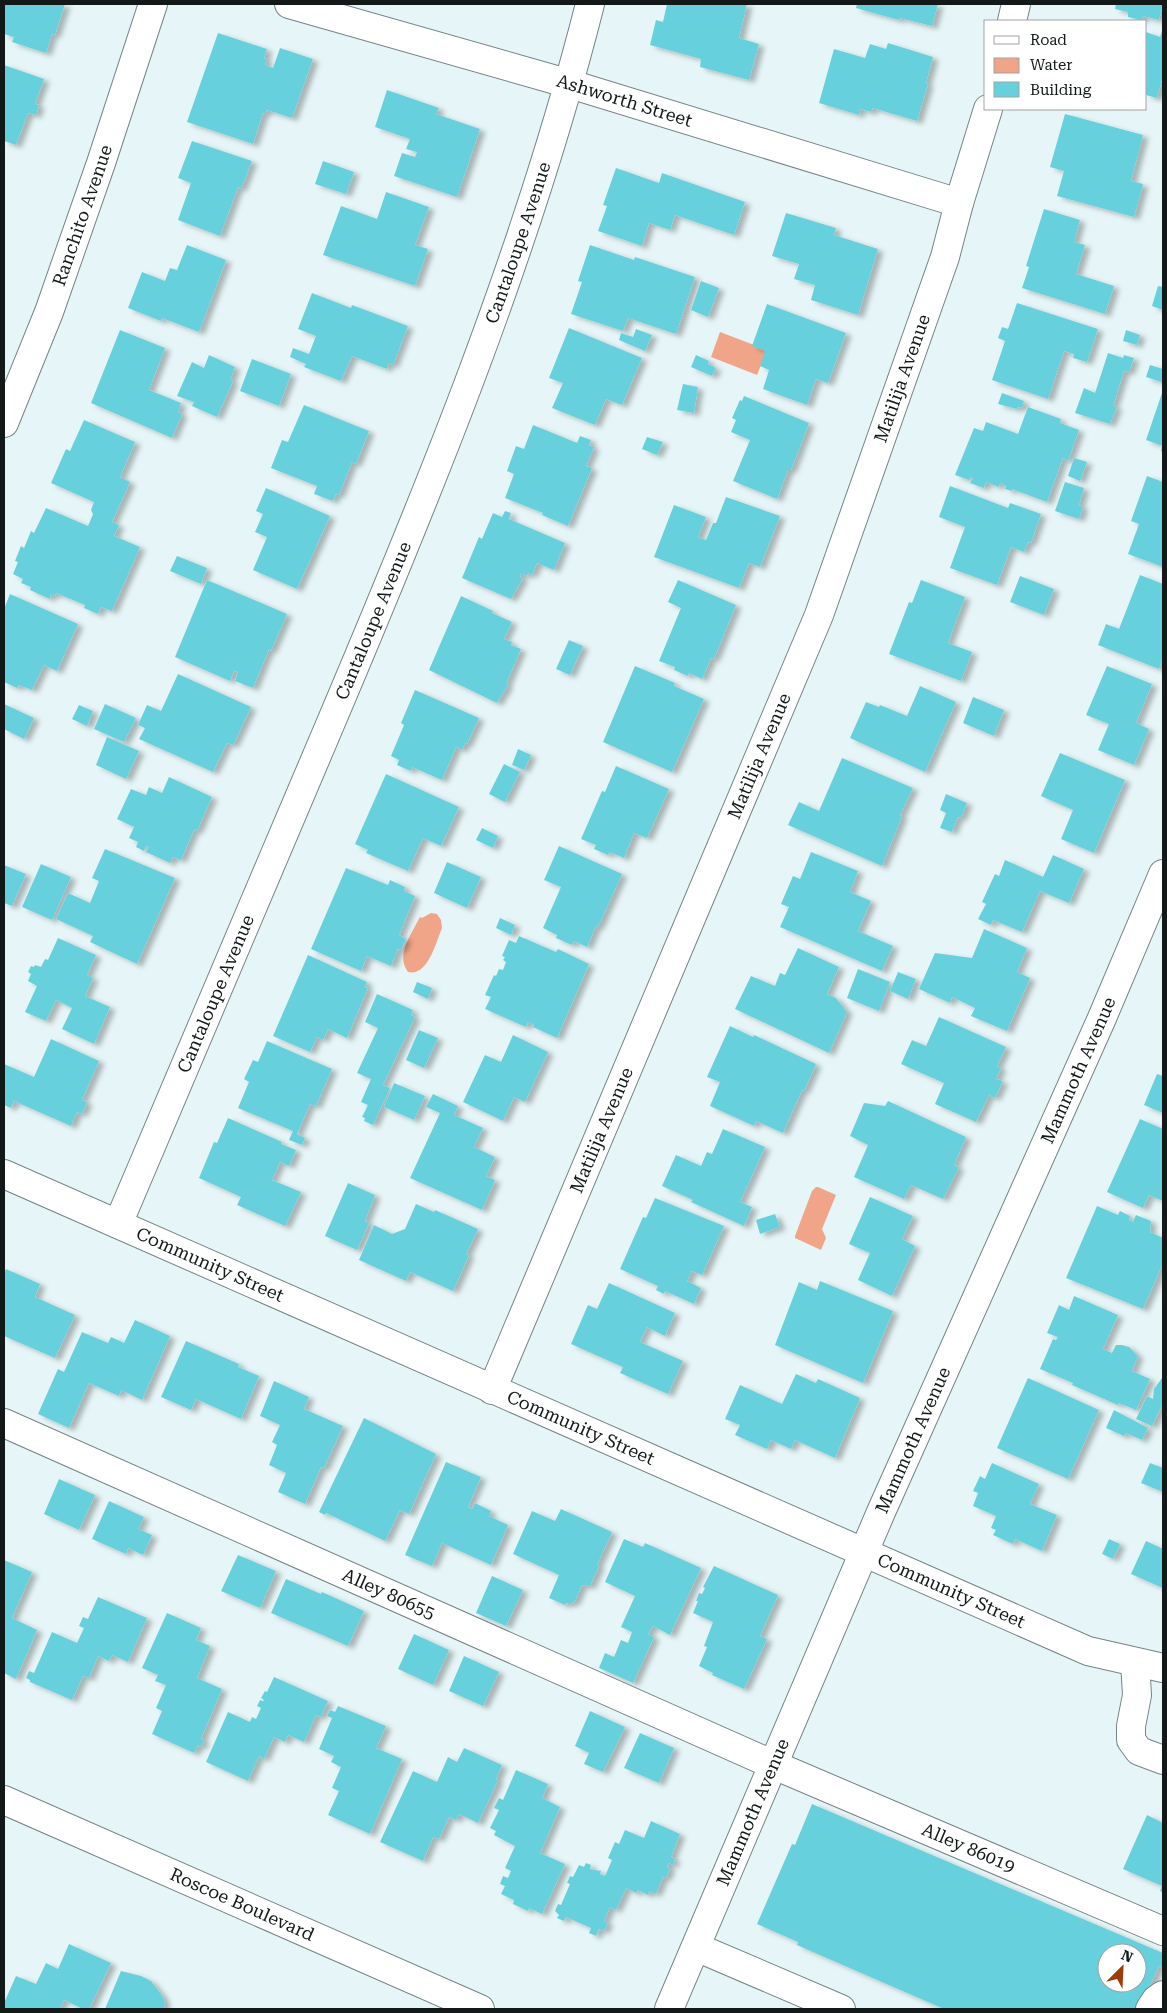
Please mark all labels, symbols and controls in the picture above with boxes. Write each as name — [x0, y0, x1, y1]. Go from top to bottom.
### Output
legend — [984, 20, 1147, 110]
text: Road — [1030, 31, 1067, 49]
text: Water — [1030, 56, 1072, 74]
street label: Ashworth Street — [554, 70, 695, 131]
text: Building — [1030, 81, 1092, 99]
street label: Ranchito Avenue — [48, 142, 116, 289]
street label: Cantaloupe Avenue — [480, 159, 555, 326]
street label: Matilija Avenue — [870, 311, 934, 445]
street label: Cantaloupe Avenue — [331, 538, 415, 703]
street label: Matilija Avenue — [723, 690, 795, 822]
street label: Cantaloupe Avenue — [173, 912, 258, 1076]
street label: Mammoth Avenue — [1036, 994, 1120, 1147]
street label: Matilija Avenue — [565, 1064, 637, 1196]
street label: Community Street — [133, 1223, 287, 1306]
street label: Mammoth Avenue — [871, 1363, 955, 1516]
street label: Community Street — [504, 1386, 658, 1469]
street label: Community Street — [874, 1549, 1029, 1632]
street label: Alley 80655 — [339, 1564, 439, 1623]
street label: Mammoth Avenue — [712, 1735, 793, 1889]
street label: Alley 86019 — [919, 1818, 1019, 1877]
street label: Roscoe Boulevard — [167, 1863, 318, 1945]
north arrow — [1097, 1943, 1147, 1993]
text: N — [1119, 1947, 1136, 1966]

